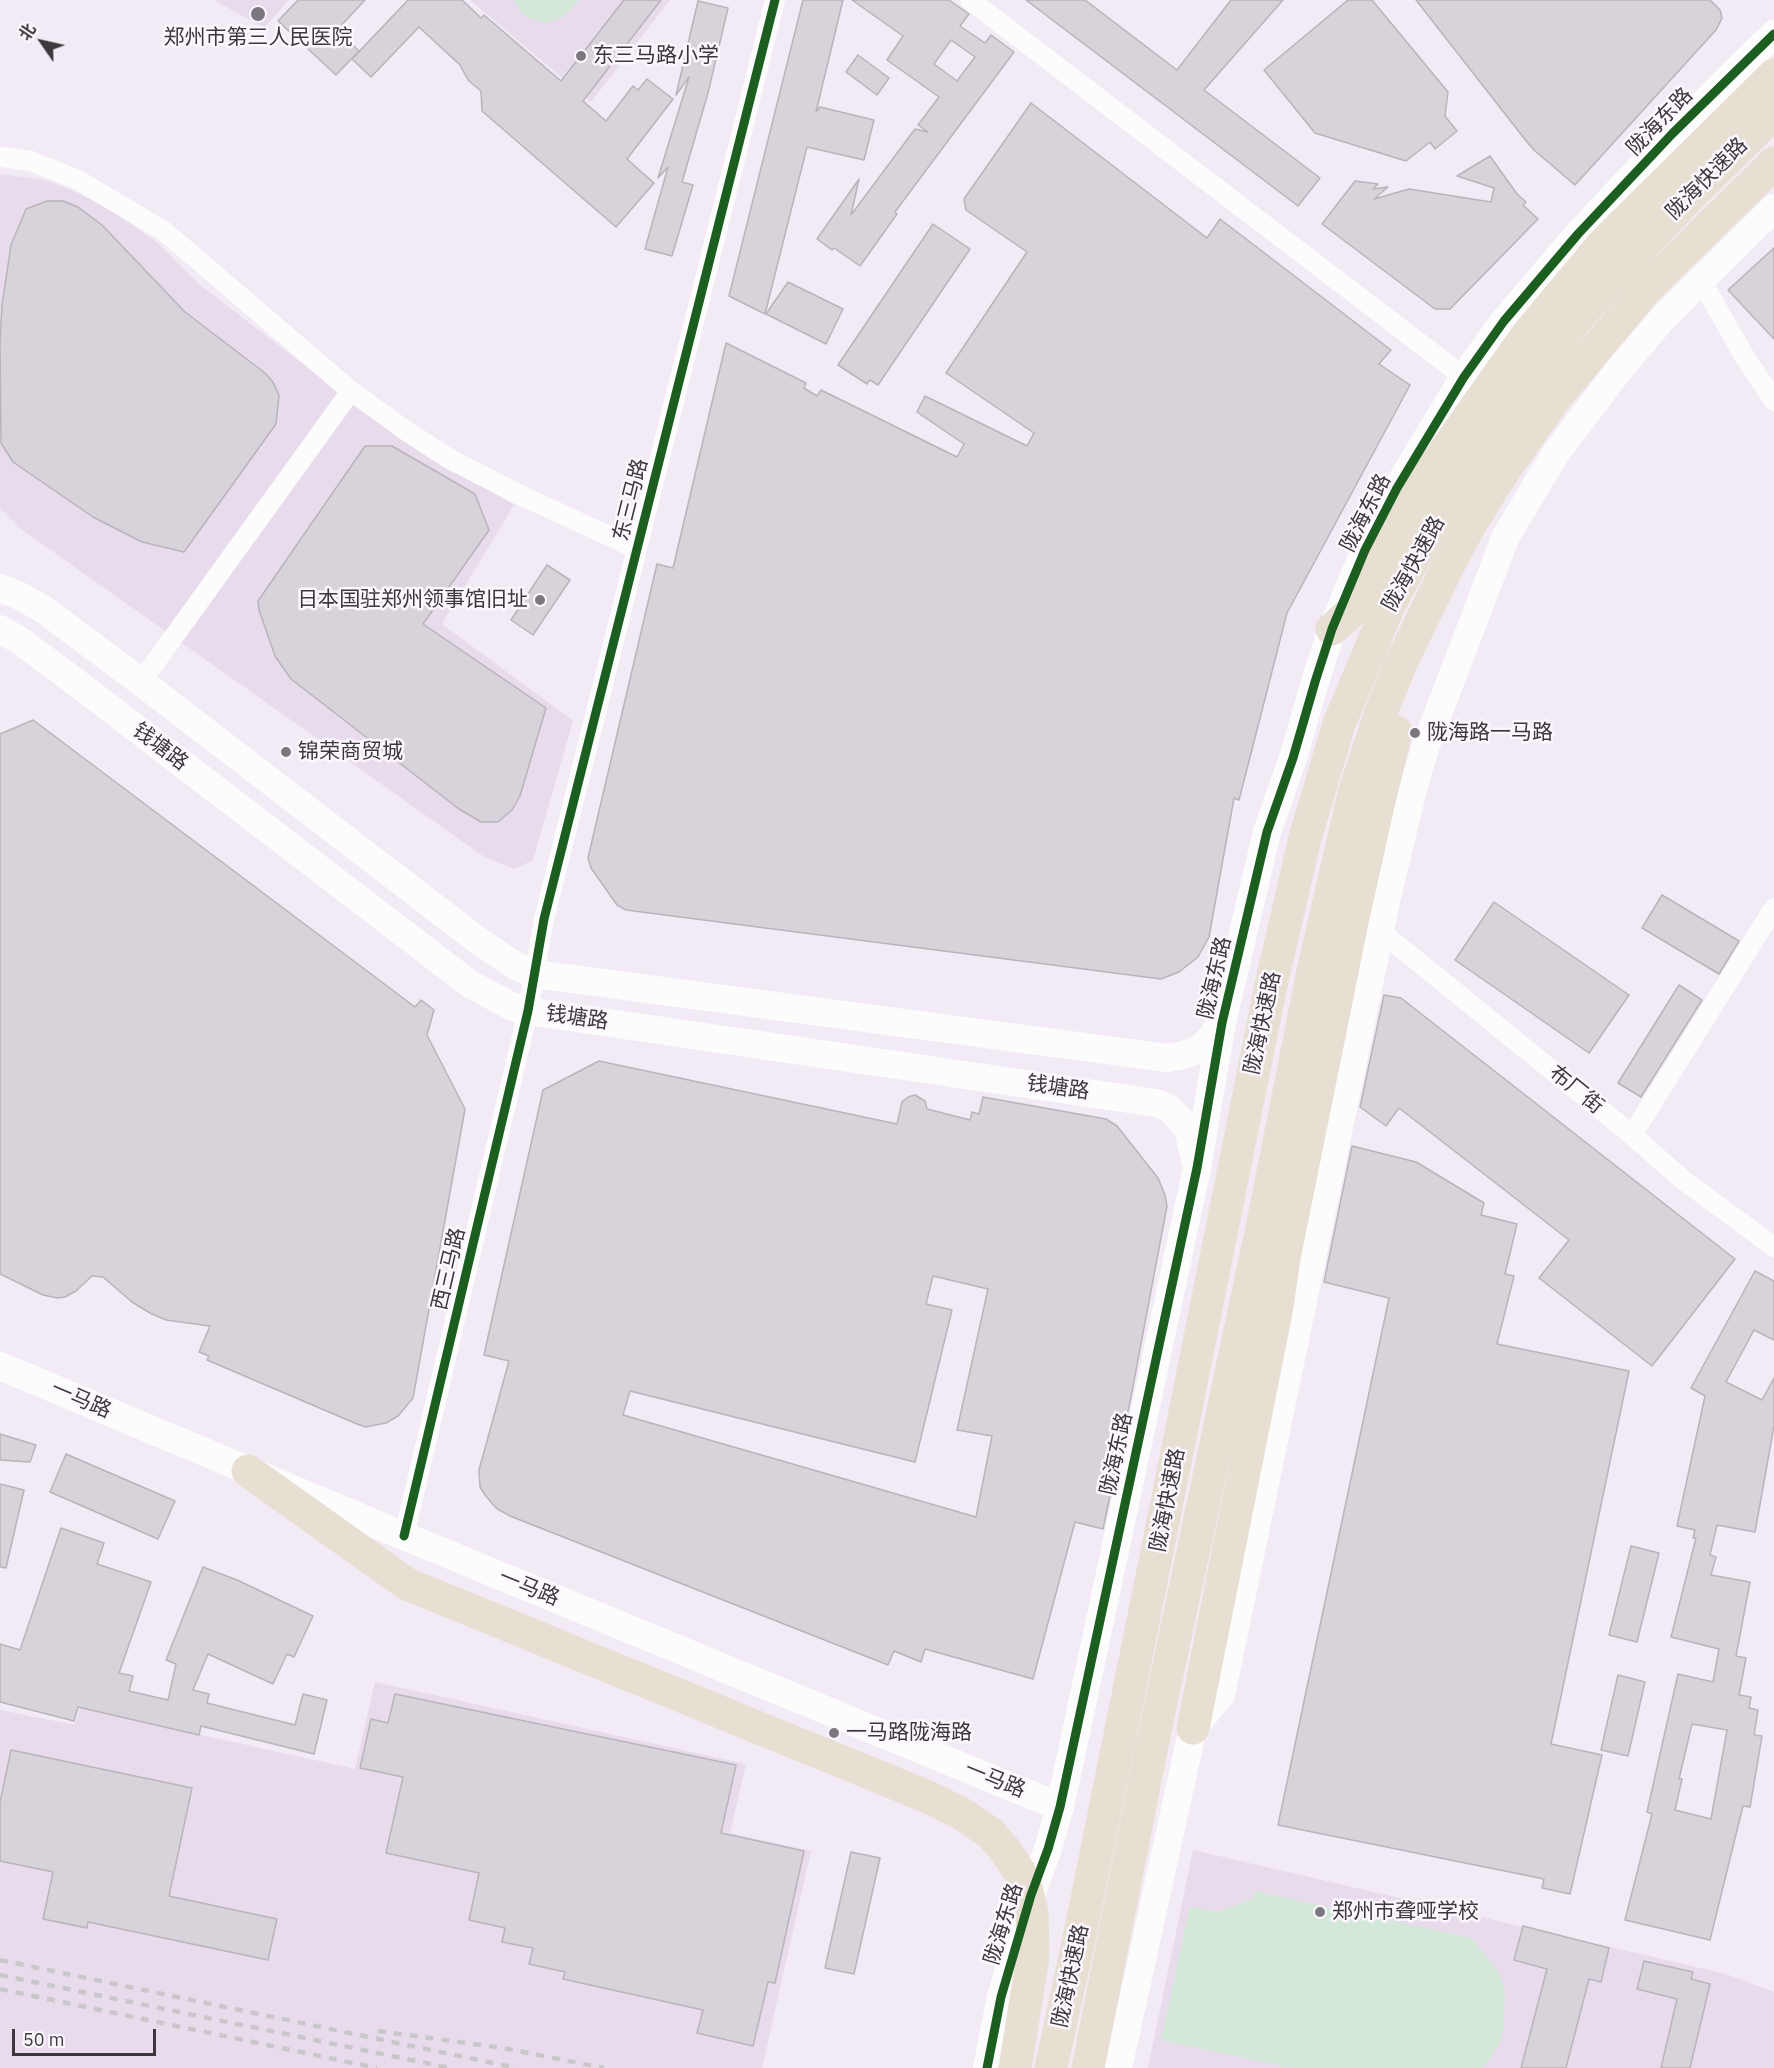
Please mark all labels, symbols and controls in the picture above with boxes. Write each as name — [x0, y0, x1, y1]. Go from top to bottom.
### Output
marker: 郑州市第三人民医院 — [249, 5, 267, 23]
north arrow — [12, 12, 72, 72]
text: 北 — [14, 20, 40, 44]
place label: 郑州市第三人民医院 — [164, 25, 352, 51]
place label: 东三马路小学 — [593, 43, 719, 69]
marker: 东三马路小学 — [574, 49, 588, 63]
street label: 陇海东路 — [1622, 83, 1698, 161]
street label: 陇海快速路 — [1661, 133, 1753, 225]
street label: 东三马路 — [609, 456, 653, 544]
street label: 陇海东路 — [1336, 470, 1396, 556]
street label: 陇海快速路 — [1378, 512, 1450, 616]
place label: 日本国驻郑州领事馆旧址 — [297, 587, 528, 613]
marker: 日本国驻郑州领事馆旧址 — [533, 593, 547, 607]
street label: 钱塘路 — [127, 718, 193, 776]
place label: 陇海路一马路 — [1427, 720, 1553, 746]
marker: 陇海路一马路 — [1408, 726, 1422, 740]
place label: 锦荣商贸城 — [298, 739, 403, 765]
marker: 锦荣商贸城 — [279, 745, 293, 759]
street label: 陇海东路 — [1193, 934, 1237, 1022]
street label: 陇海快速路 — [1240, 969, 1286, 1077]
street label: 钱塘路 — [544, 1001, 610, 1035]
street label: 布厂街 — [1544, 1060, 1608, 1120]
street label: 钱塘路 — [1025, 1071, 1091, 1105]
street label: 西三马路 — [427, 1225, 471, 1313]
street label: 一马路 — [47, 1376, 115, 1424]
street label: 陇海东路 — [1096, 1410, 1138, 1498]
street label: 陇海快速路 — [1146, 1446, 1190, 1554]
street label: 一马路 — [495, 1565, 563, 1611]
place label: 一马路陇海路 — [846, 1720, 972, 1746]
marker: 一马路陇海路 — [827, 1726, 841, 1740]
street label: 一马路 — [961, 1757, 1029, 1803]
street label: 陇海东路 — [980, 1880, 1028, 1968]
place label: 郑州市聋哑学校 — [1332, 1899, 1479, 1925]
marker: 郑州市聋哑学校 — [1313, 1905, 1327, 1919]
street label: 陇海快速路 — [1048, 1922, 1094, 2030]
scale bar — [15, 2017, 159, 2055]
text: 50 m — [23, 2028, 65, 2051]

